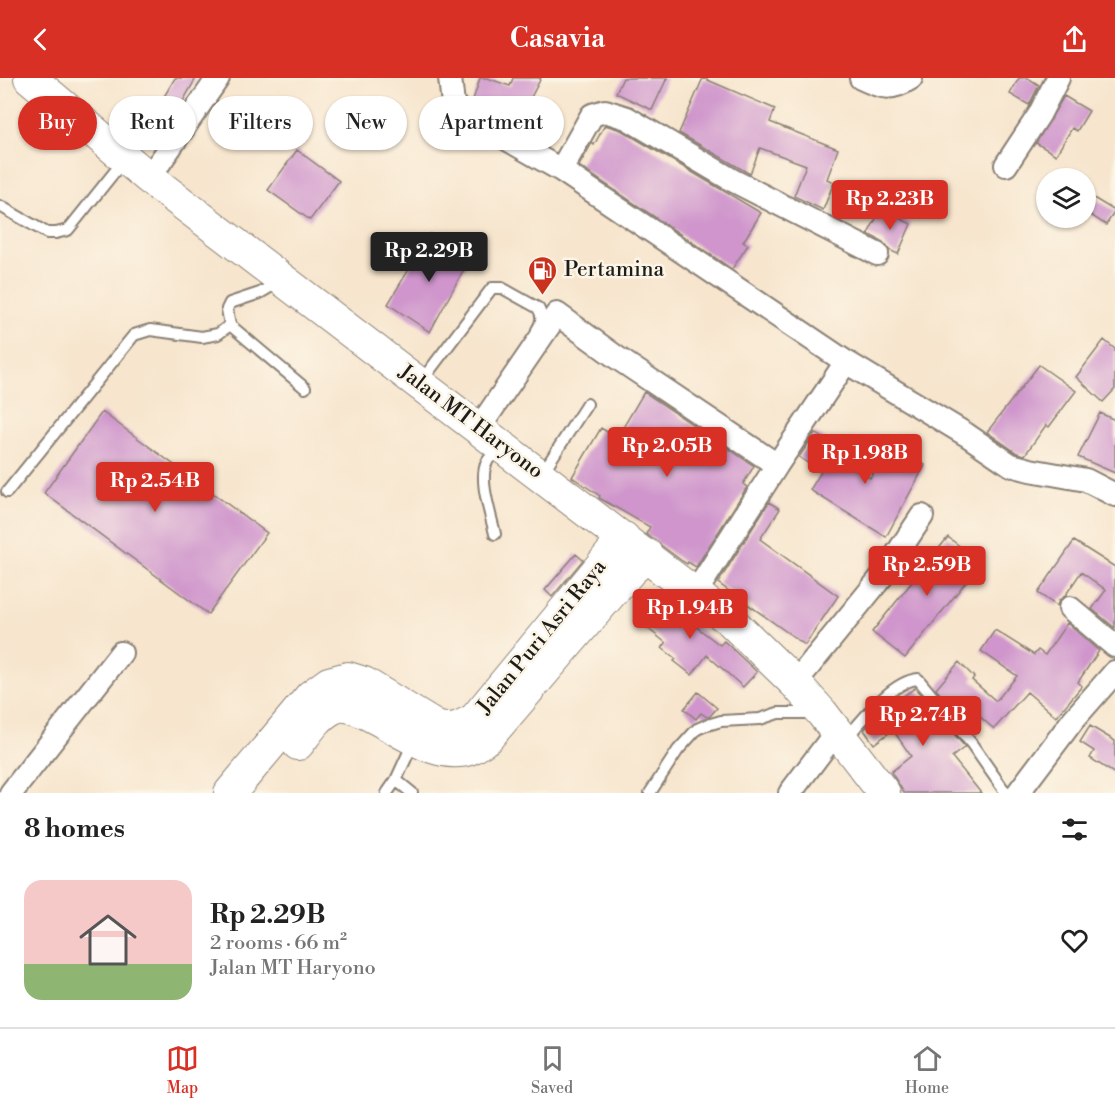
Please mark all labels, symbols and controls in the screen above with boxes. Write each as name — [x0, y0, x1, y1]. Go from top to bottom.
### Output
text: Casavia — [510, 22, 605, 56]
icon: back — [24, 23, 57, 56]
icon: share — [1058, 23, 1091, 56]
chip: Buy — [18, 96, 97, 150]
chip: Rent — [109, 96, 196, 150]
chip: Filters — [208, 96, 313, 150]
chip: New — [325, 96, 407, 150]
chip: Apartment — [419, 96, 564, 150]
map controls — [1036, 168, 1096, 228]
button: layers — [1036, 168, 1096, 228]
pin: Rp 2.23B — [828, 180, 952, 231]
text: Rp 2.23B — [846, 187, 934, 212]
pin: Rp 2.29B — [367, 232, 491, 283]
text: Rp 2.29B — [385, 239, 473, 264]
fuel station icon: Pertamina — [527, 254, 559, 296]
place label: Pertamina — [564, 257, 665, 283]
street label: Jalan MT Haryono — [393, 359, 548, 485]
pin: Rp 2.05B — [605, 427, 729, 478]
text: Rp 2.05B — [622, 434, 712, 459]
pin: Rp 1.98B — [803, 434, 927, 485]
text: Rp 1.98B — [822, 441, 908, 466]
pin: Rp 2.54B — [93, 462, 217, 513]
text: Rp 2.54B — [110, 469, 200, 494]
pin: Rp 2.59B — [865, 546, 989, 597]
text: Rp 2.59B — [883, 553, 971, 578]
street label: Jalan Puri Asri Raya — [471, 554, 612, 720]
pin: Rp 1.94B — [628, 589, 752, 640]
text: Rp 1.94B — [647, 596, 733, 621]
pin: Rp 2.74B — [861, 696, 985, 747]
text: Rp 2.74B — [879, 703, 967, 728]
text: 8 homes — [24, 813, 125, 845]
icon: filters — [1058, 813, 1091, 846]
text: Rp 2.29B — [210, 899, 325, 931]
icon: home — [72, 904, 144, 976]
icon: heart — [1058, 924, 1091, 957]
text: 2 rooms · 66 m² — [210, 931, 347, 956]
text: Jalan MT Haryono — [210, 956, 376, 981]
tab: Map — [166, 1042, 199, 1098]
tab: Saved — [531, 1042, 573, 1098]
tab: Home — [905, 1042, 949, 1098]

